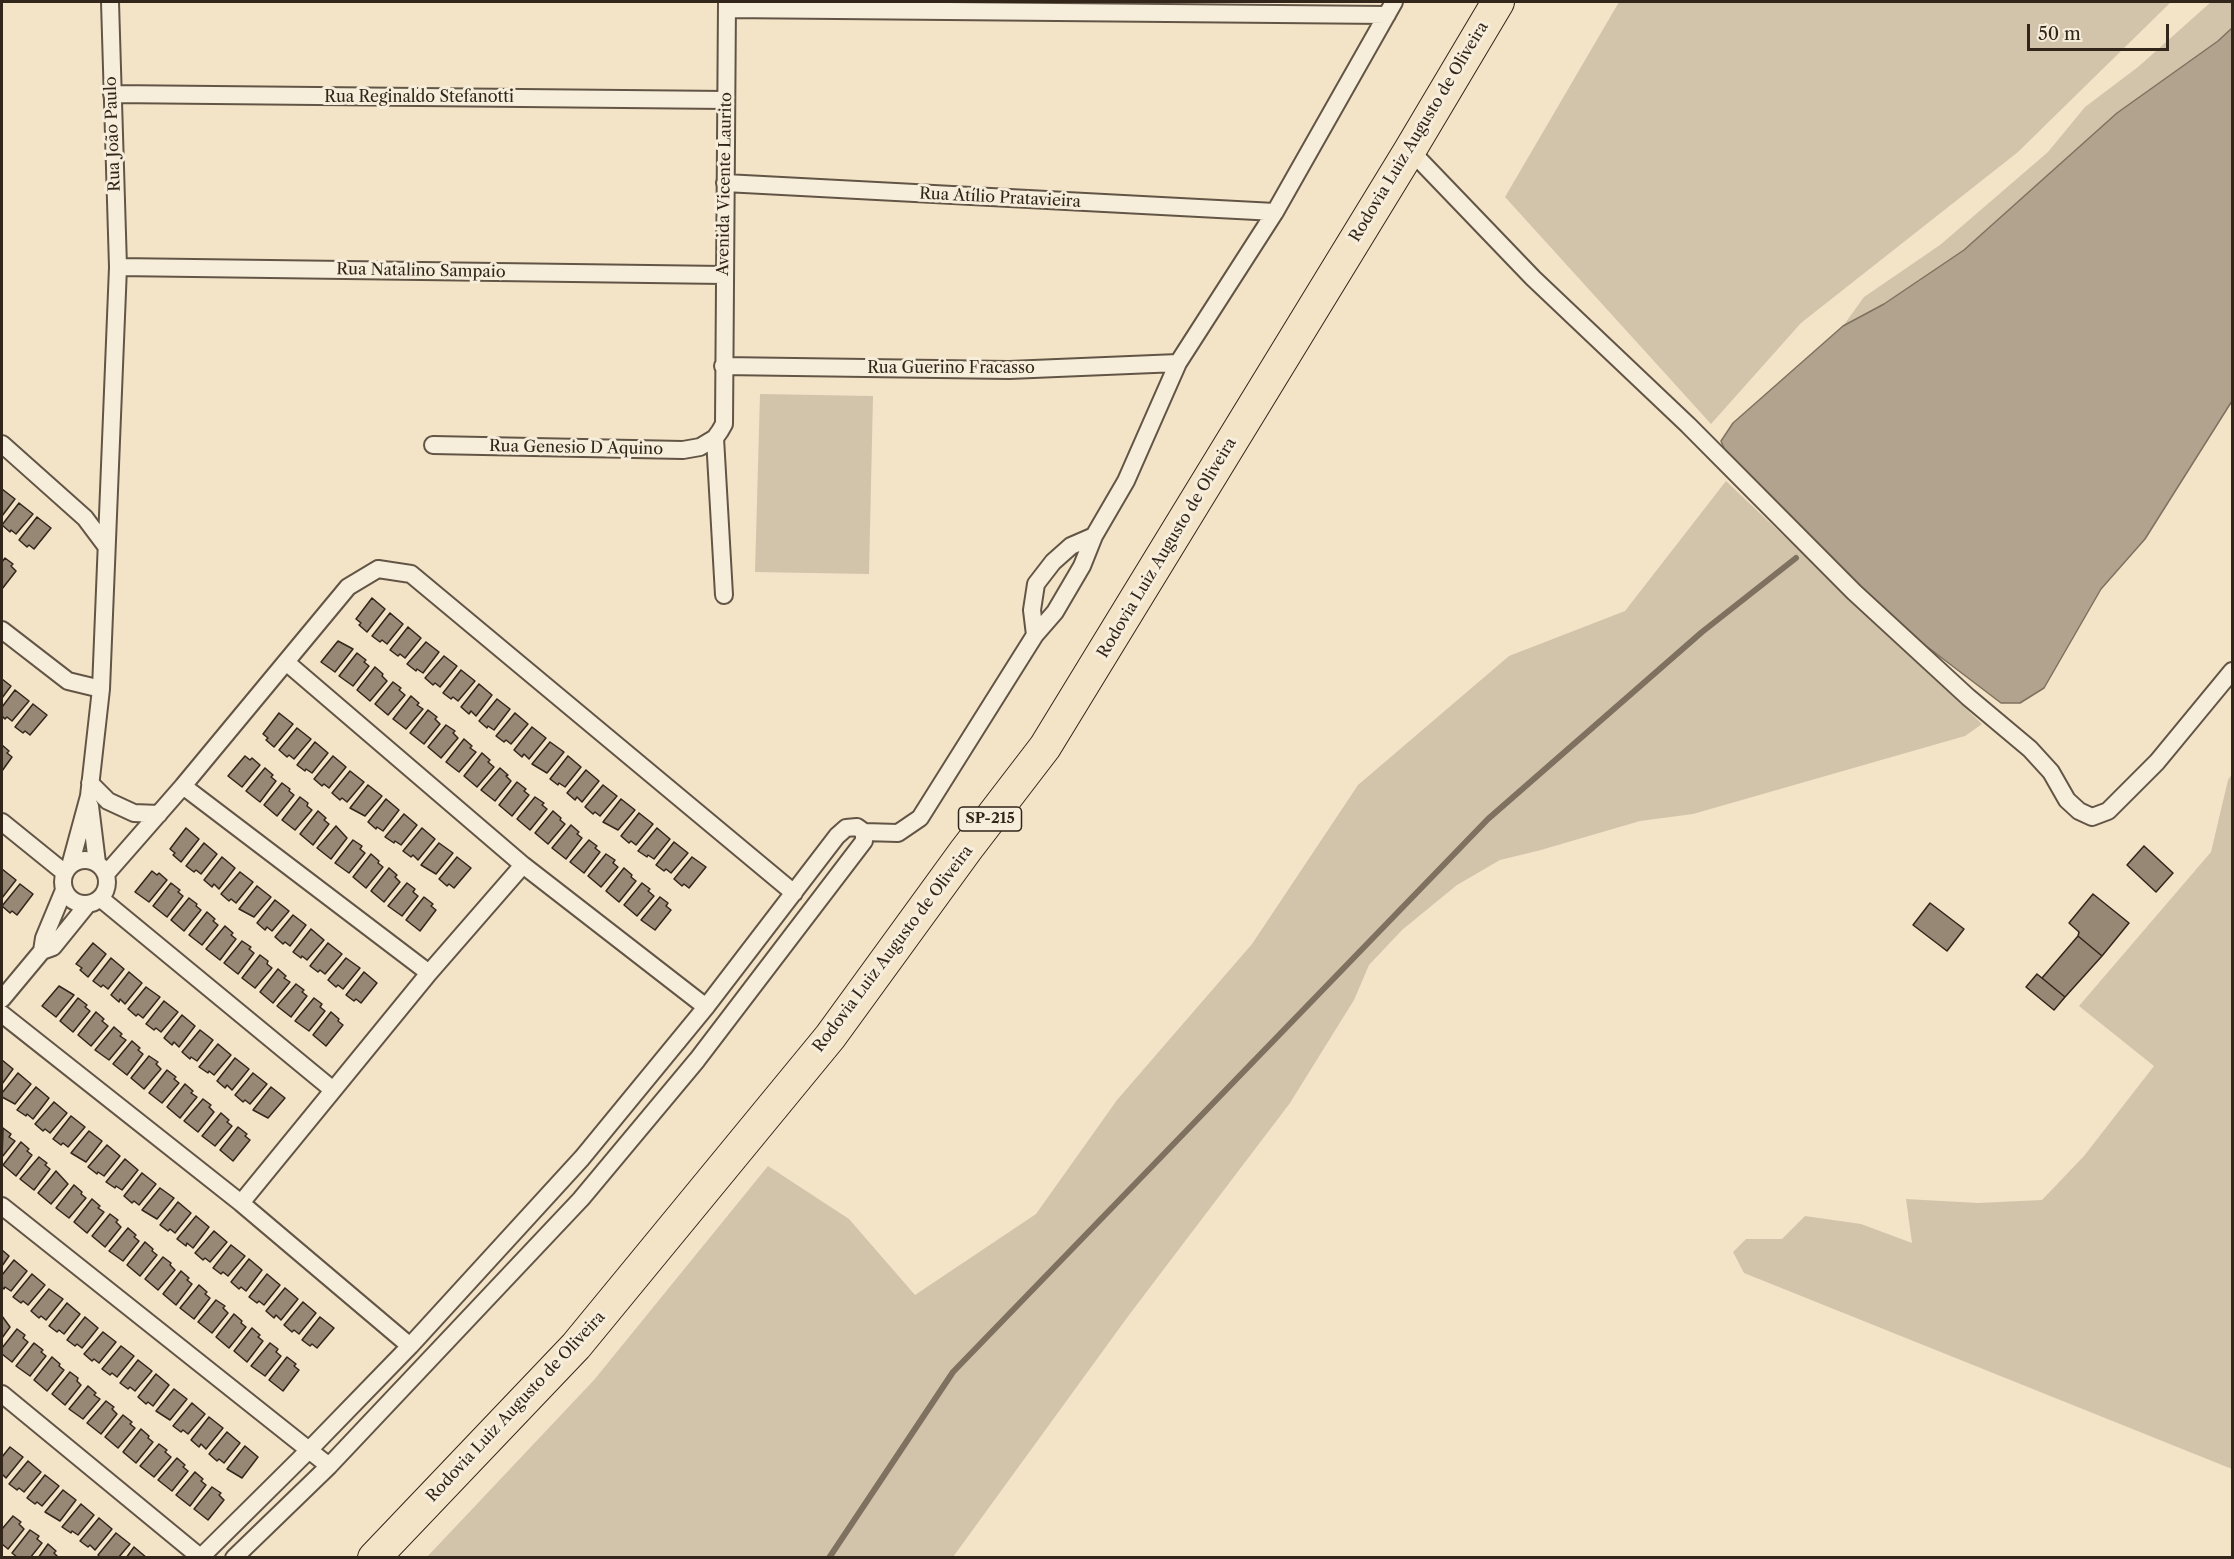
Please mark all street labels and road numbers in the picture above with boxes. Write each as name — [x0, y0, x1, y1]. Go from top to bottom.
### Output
street label: Rodovia Luiz Augusto de Oliveira — [1345, 18, 1493, 246]
street label: Rua João Paulo — [101, 76, 125, 192]
street label: Rua Reginaldo Stefanotti — [324, 87, 514, 107]
street label: Avenida Vicente Laurito — [714, 92, 736, 276]
street label: Rua Atílio Pratavieira — [919, 184, 1081, 212]
street label: Rua Natalino Sampaio — [336, 260, 506, 282]
street label: Rua Guerino Fracasso — [867, 358, 1035, 378]
street label: Rodovia Luiz Augusto de Oliveira — [1093, 434, 1241, 662]
street label: Rua Genesio D Aquino — [489, 437, 663, 459]
road number: SP-215 — [958, 807, 1022, 831]
street label: Rodovia Luiz Augusto de Oliveira — [809, 842, 977, 1056]
street label: Rodovia Luiz Augusto de Oliveira — [423, 1308, 609, 1506]

